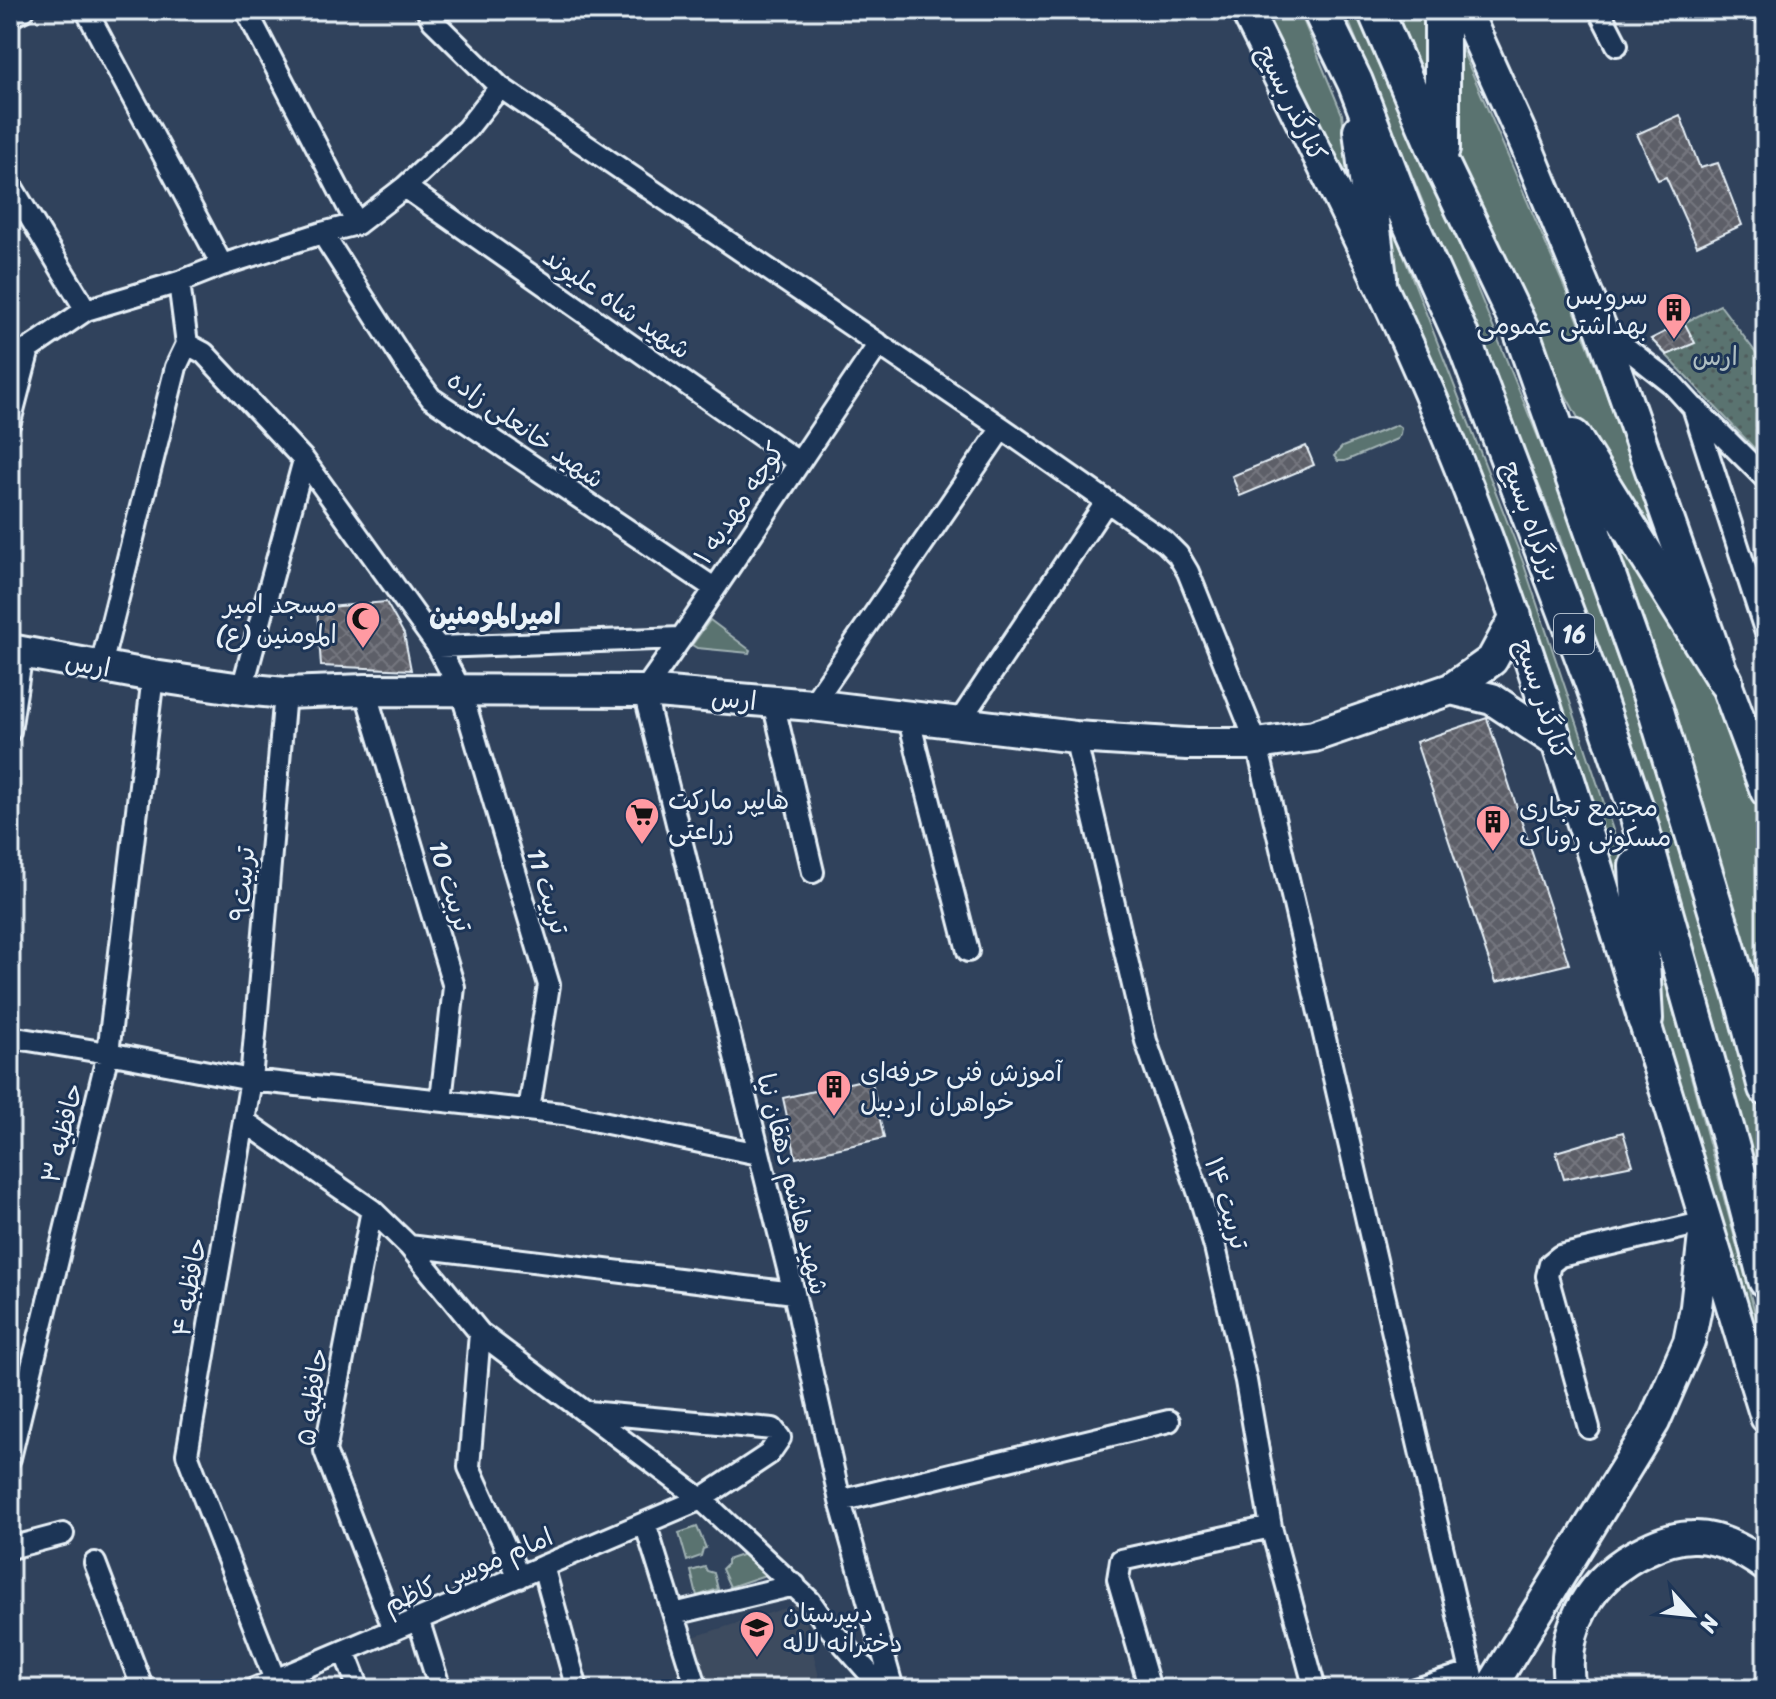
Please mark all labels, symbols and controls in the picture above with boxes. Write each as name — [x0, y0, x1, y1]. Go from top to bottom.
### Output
street label: کنارگذر بسیج — [1244, 36, 1340, 170]
street label: شهید شاه علیوند — [533, 235, 701, 371]
place label: سرویس بهداشتی عمومی — [1476, 272, 1648, 348]
building icon: سرویس بهداشتی عمومی — [1655, 291, 1693, 341]
park label: ارس — [1692, 333, 1738, 379]
street label: شهید خانعلی زاده — [437, 357, 615, 501]
street label: کوچه مهدیه ۱ — [681, 432, 797, 574]
street label: بزرگراه بسیج — [1489, 454, 1575, 588]
place label: مسجد امیر المومنین (ع) — [215, 581, 337, 657]
district label: امیرالمومنین — [429, 590, 561, 639]
mosque icon: مسجد امیر المومنین (ع) — [344, 600, 382, 650]
road number: 16 — [1554, 614, 1594, 654]
street label: کنارگذر بسیج — [1502, 632, 1584, 766]
street label: ارس — [62, 637, 114, 691]
street label: ارس — [709, 674, 759, 724]
place label: هایپر مارکت زراعتی — [668, 777, 789, 853]
place label: مجتمع تجاری مسکونی روناک — [1519, 784, 1671, 860]
supermarket icon: هایپر مارکت زراعتی — [623, 796, 661, 846]
building icon: مجتمع تجاری مسکونی روناک — [1474, 803, 1512, 853]
street label: تربیت 10 — [415, 835, 487, 938]
street label: تربیت 11 — [513, 842, 583, 940]
street label: تربیت۹ — [216, 844, 268, 924]
place label: آموزش فنی حرفه‌ای خواهران اردبیل — [860, 1049, 1064, 1125]
street label: شهید هاشم دهقان نیا — [743, 1068, 843, 1300]
building icon: آموزش فنی حرفه‌ای خواهران اردبیل — [815, 1068, 853, 1118]
street label: حافظیه ۳ — [27, 1078, 97, 1188]
street label: تربیت ۱۴ — [1191, 1151, 1263, 1255]
street label: حافظیه ۴ — [158, 1234, 220, 1340]
street label: حافظیه ۵ — [282, 1345, 342, 1449]
street label: امام موسی کاظم — [376, 1513, 560, 1627]
north arrow — [1652, 1575, 1732, 1655]
place label: دبیرستان دخترانه لاله — [783, 1590, 903, 1666]
text: N — [1688, 1607, 1731, 1640]
school or university icon: دبیرستان دخترانه لاله — [738, 1609, 776, 1659]

